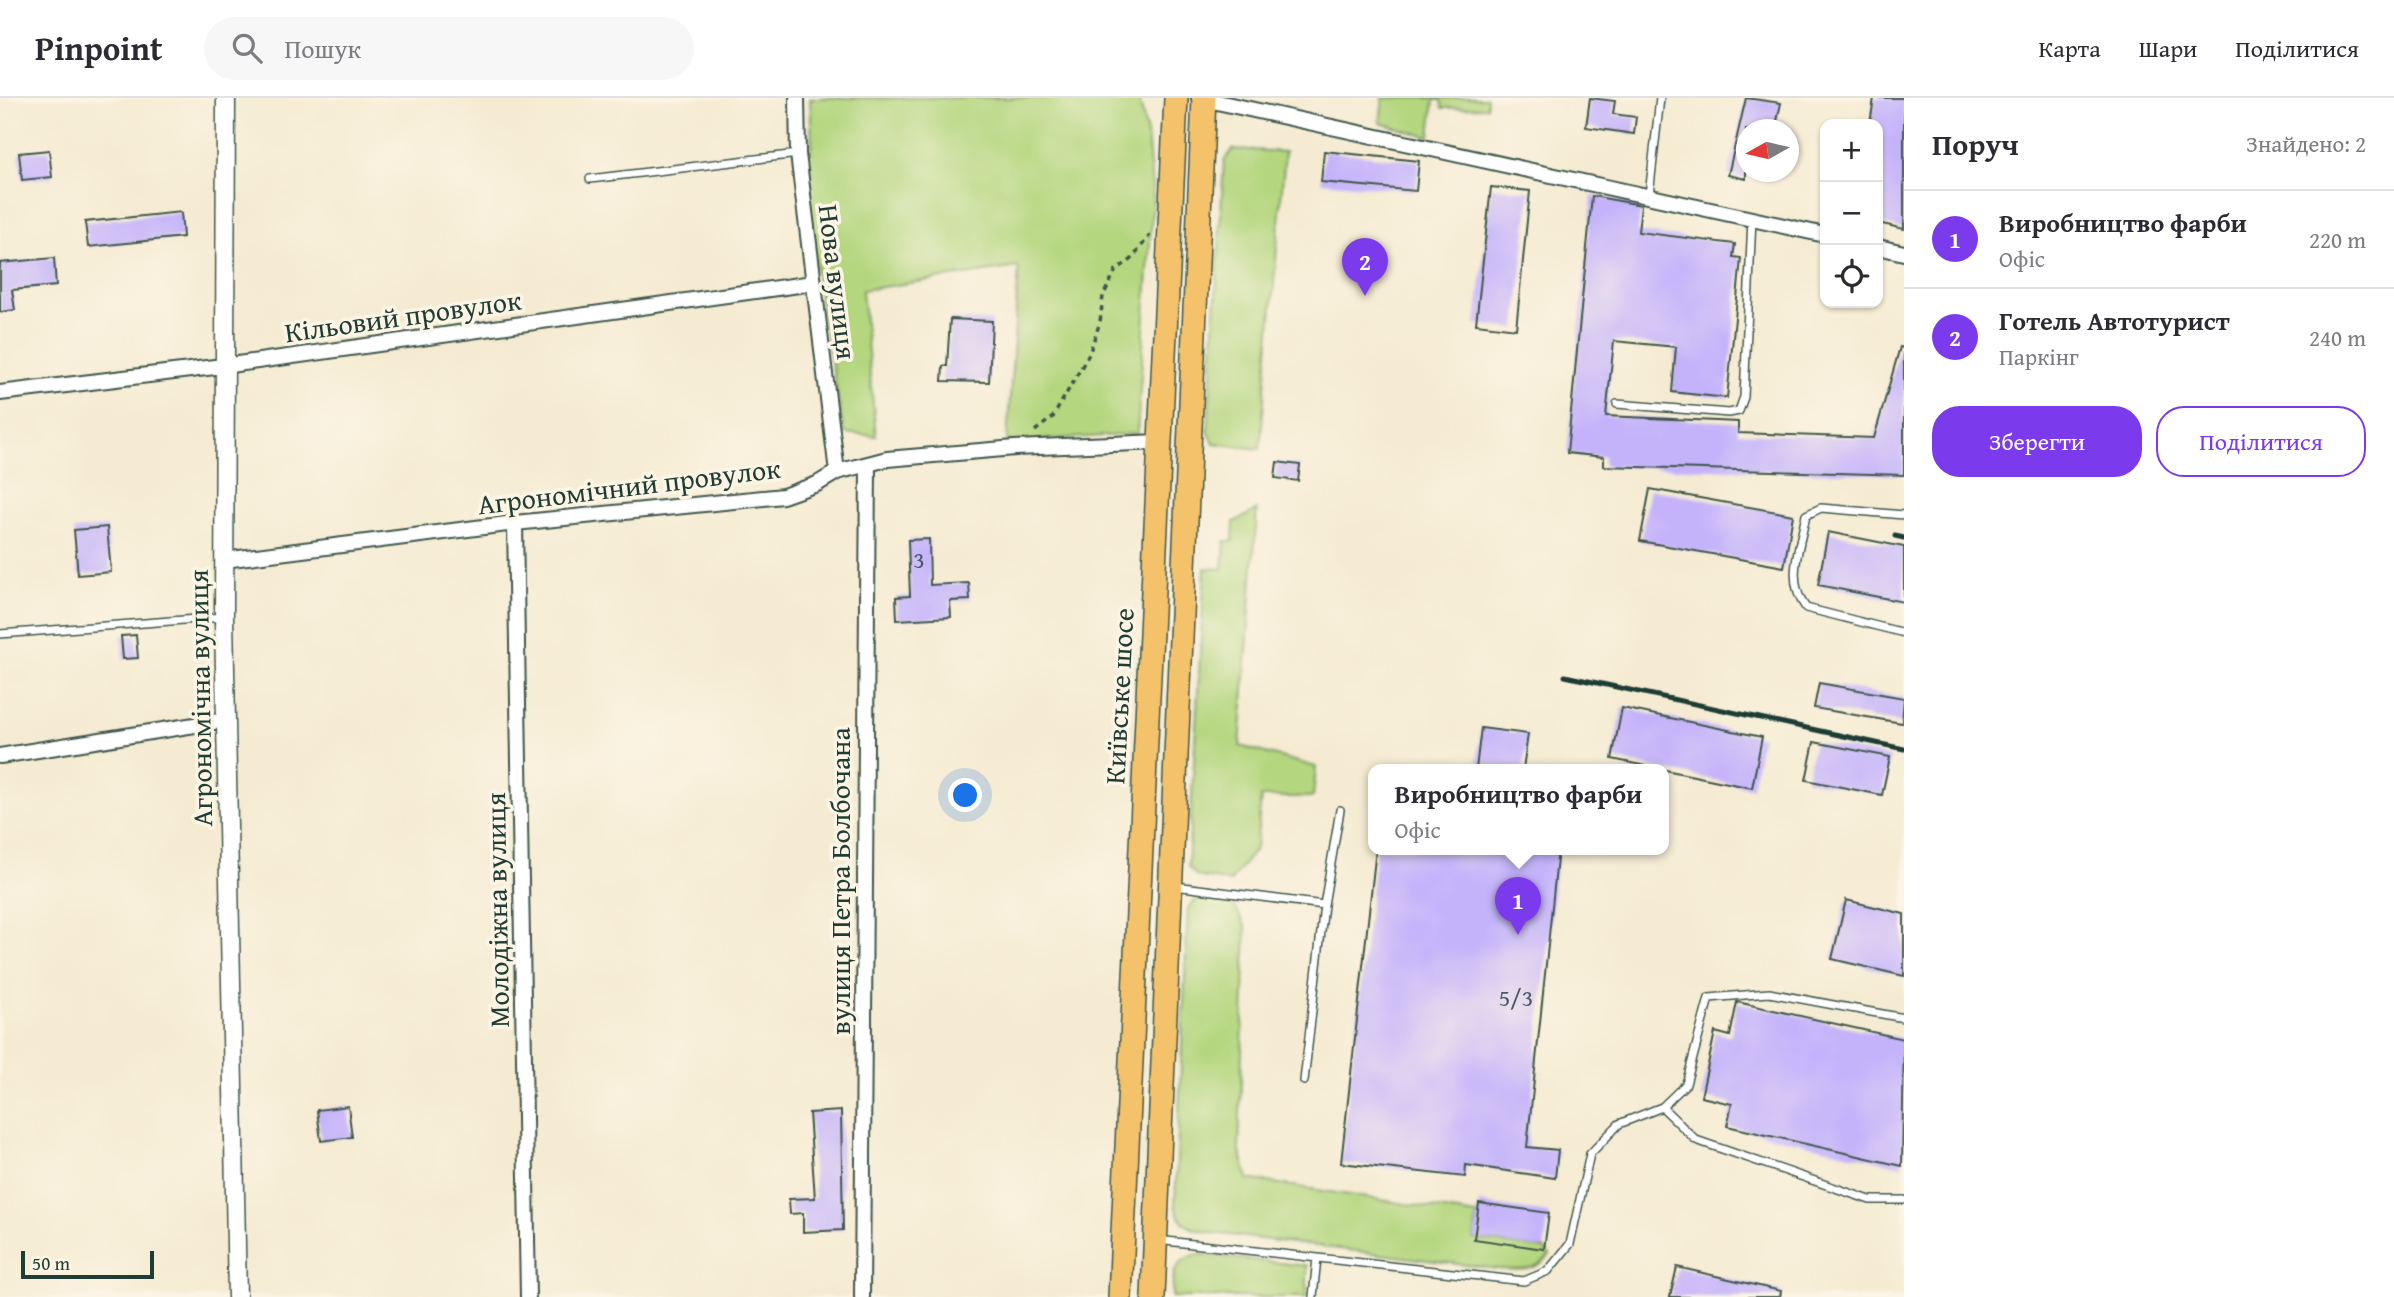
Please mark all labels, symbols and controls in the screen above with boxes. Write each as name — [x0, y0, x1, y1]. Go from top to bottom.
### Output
search box — [204, 17, 694, 80]
text: Pinpoint — [35, 24, 162, 72]
icon: search — [228, 29, 266, 67]
text: Пошук — [284, 29, 361, 68]
text: Карта — [2038, 31, 2101, 66]
text: Шари — [2139, 31, 2197, 66]
text: Поділитися — [2235, 31, 2359, 66]
north arrow — [1736, 119, 1799, 182]
map controls — [1820, 119, 1883, 308]
button: + — [1820, 119, 1883, 182]
text: Поруч — [1932, 122, 2019, 166]
text: Знайдено: 2 — [2246, 127, 2366, 160]
button: − — [1820, 182, 1883, 245]
street label: Нова вулиця — [809, 202, 868, 362]
text: Виробництво фарби — [1999, 203, 2247, 242]
text: 1 — [1949, 223, 1961, 256]
text: 220 m — [2309, 223, 2366, 256]
pin: 2 — [1342, 238, 1388, 296]
text: Офіс — [1999, 242, 2045, 275]
button: locate — [1820, 245, 1883, 308]
street label: Кільовий провулок — [282, 279, 524, 352]
text: Готель Автотурист — [1999, 301, 2230, 340]
text: 2 — [1949, 321, 1961, 354]
text: 240 m — [2309, 321, 2366, 354]
text: Паркінг — [1999, 340, 2079, 373]
button: Зберегти — [1932, 406, 2142, 477]
button: Поділитися — [2156, 406, 2366, 477]
street label: Агрономічний провулок — [475, 447, 783, 524]
house number: 3 — [913, 542, 925, 577]
street label: Агрономічна вулиця — [177, 569, 222, 827]
street label: Київське шосе — [1093, 607, 1144, 785]
street label: вулиця Петра Болбочана — [819, 727, 860, 1035]
popup — [1368, 764, 1669, 855]
text: Виробництво фарби — [1395, 774, 1642, 813]
your location — [948, 778, 982, 812]
street label: Молодіжна вулиця — [474, 792, 519, 1028]
text: Офіс — [1395, 813, 1441, 846]
pin: 1 — [1495, 877, 1541, 935]
house number: 5/3 — [1499, 980, 1533, 1015]
scale bar — [21, 1248, 154, 1280]
text: 50 m — [32, 1249, 70, 1277]

